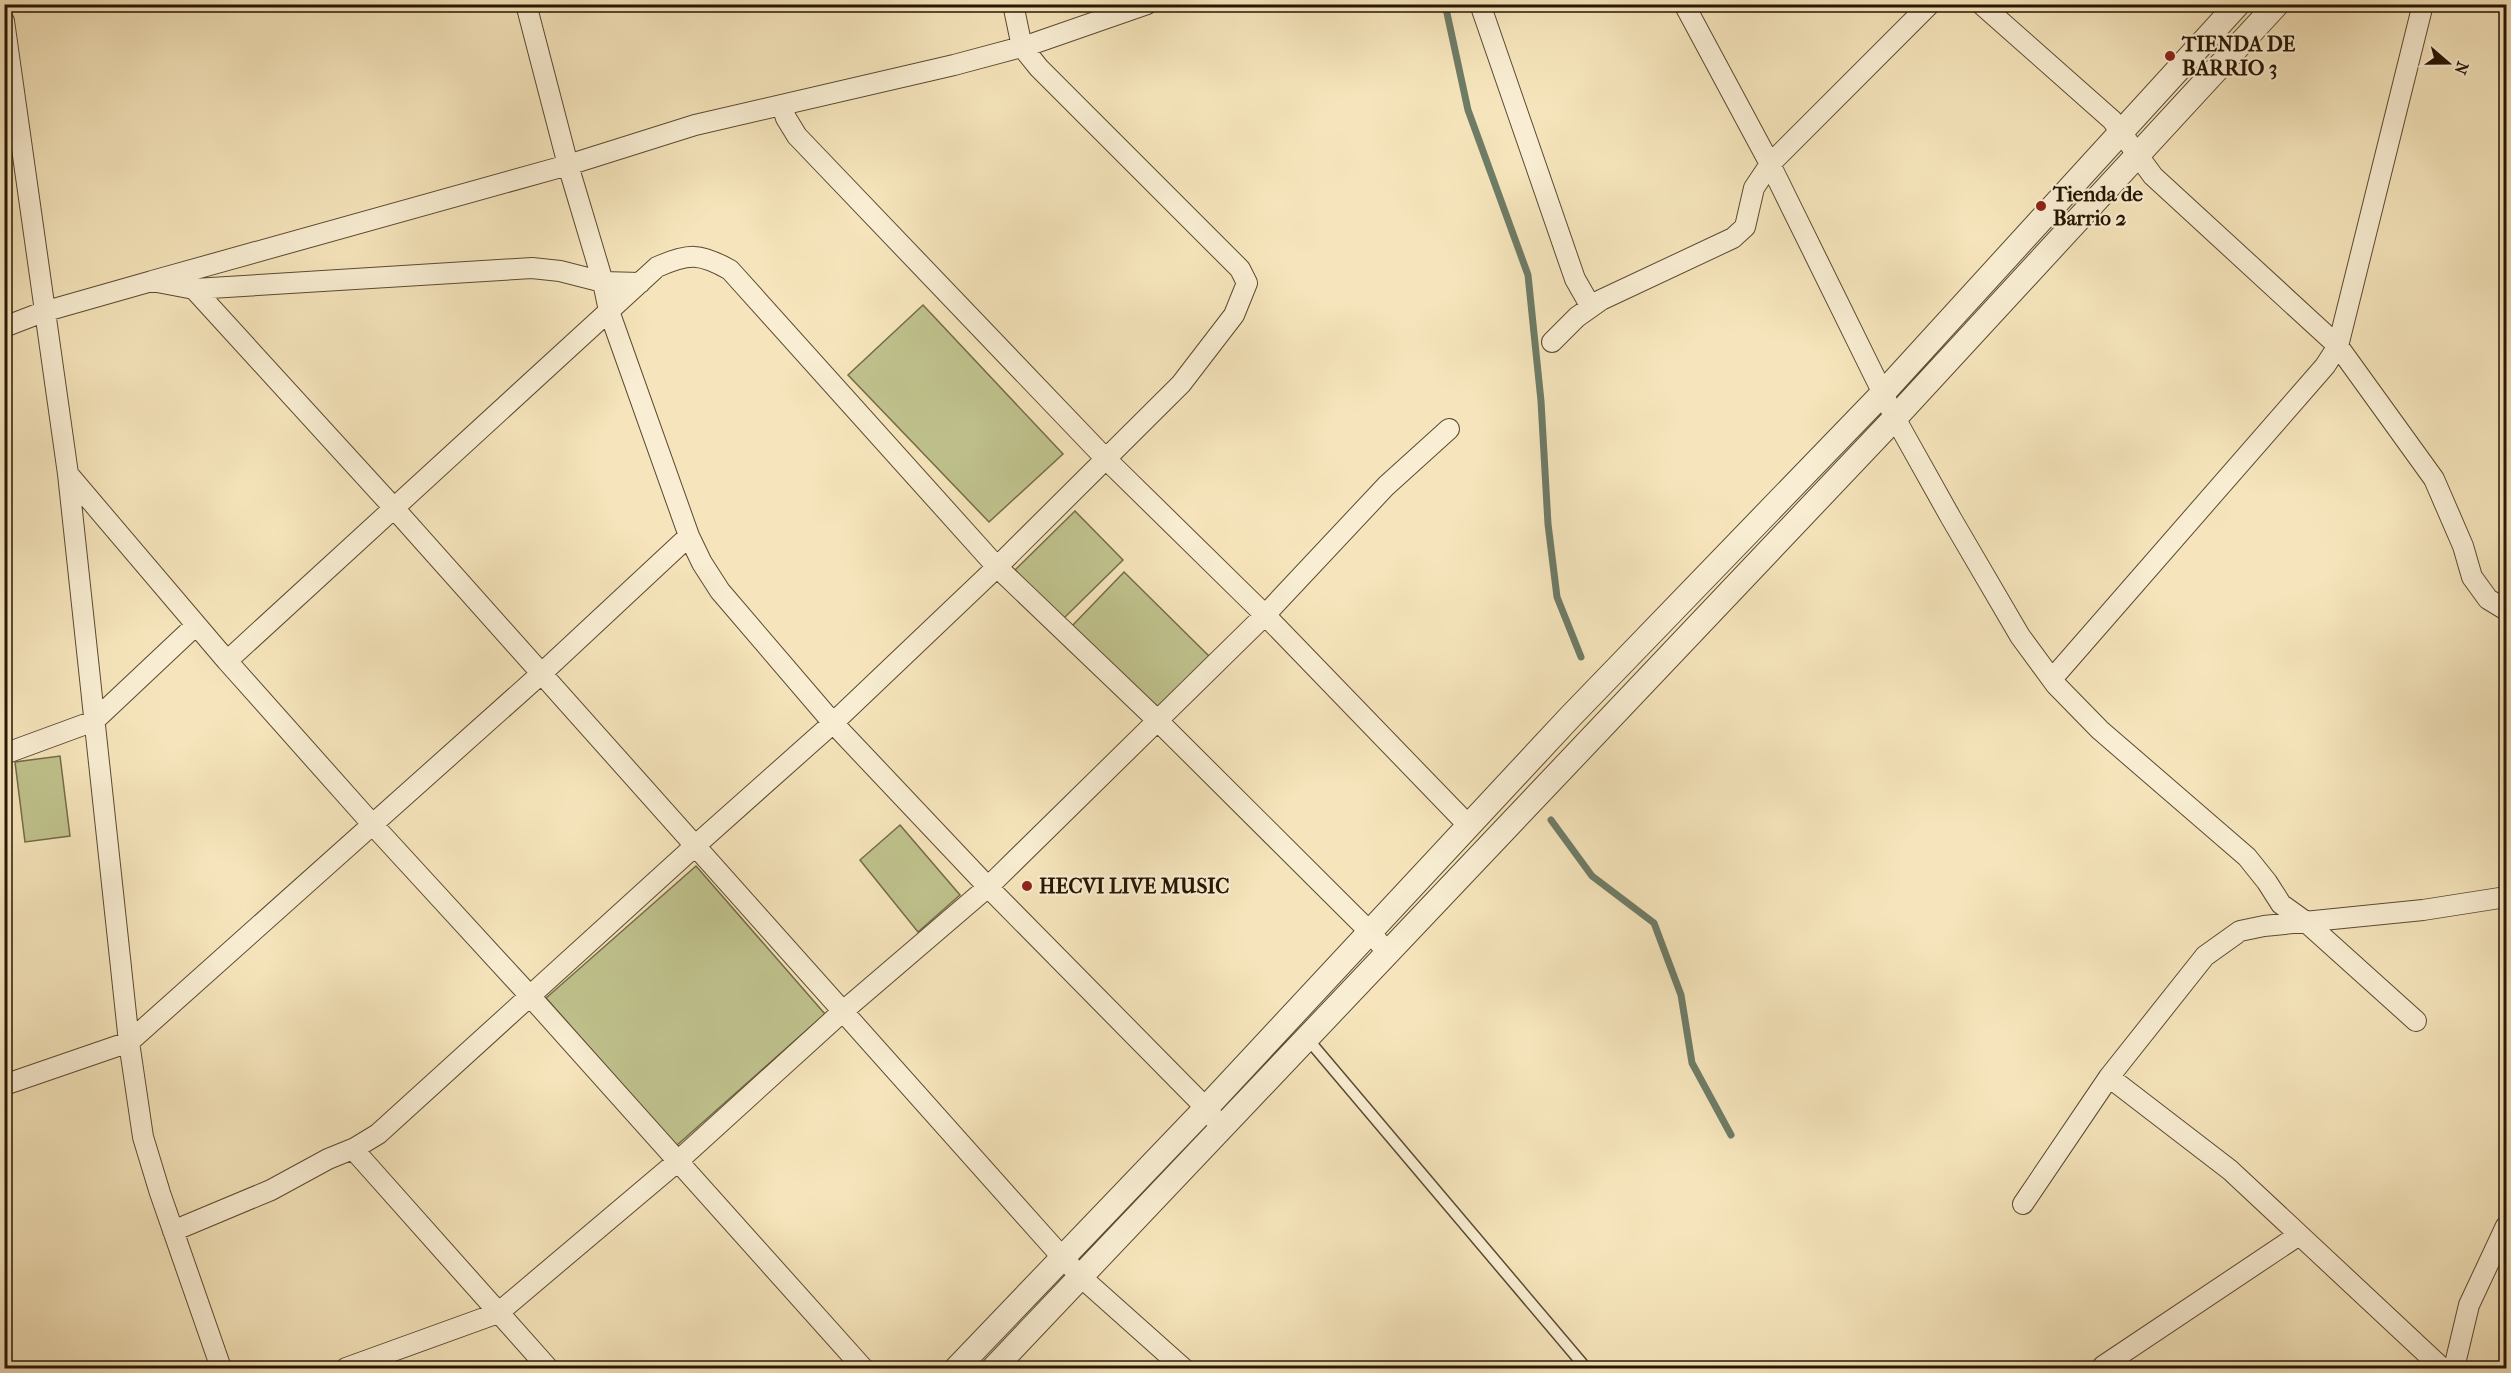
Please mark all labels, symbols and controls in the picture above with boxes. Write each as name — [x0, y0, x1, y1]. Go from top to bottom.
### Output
place label: TIENDA DE BARRIO 3 — [2181, 32, 2296, 80]
north arrow — [2418, 33, 2478, 93]
marker: TIENDA DE BARRIO 3 — [2163, 49, 2177, 63]
text: N — [2450, 59, 2473, 78]
place label: Tienda de Barrio 2 — [2052, 182, 2143, 230]
marker: Tienda de Barrio 2 — [2034, 199, 2048, 213]
place label: HECVI LIVE MUSIC — [1039, 874, 1229, 898]
marker: HECVI LIVE MUSIC — [1020, 879, 1034, 893]

